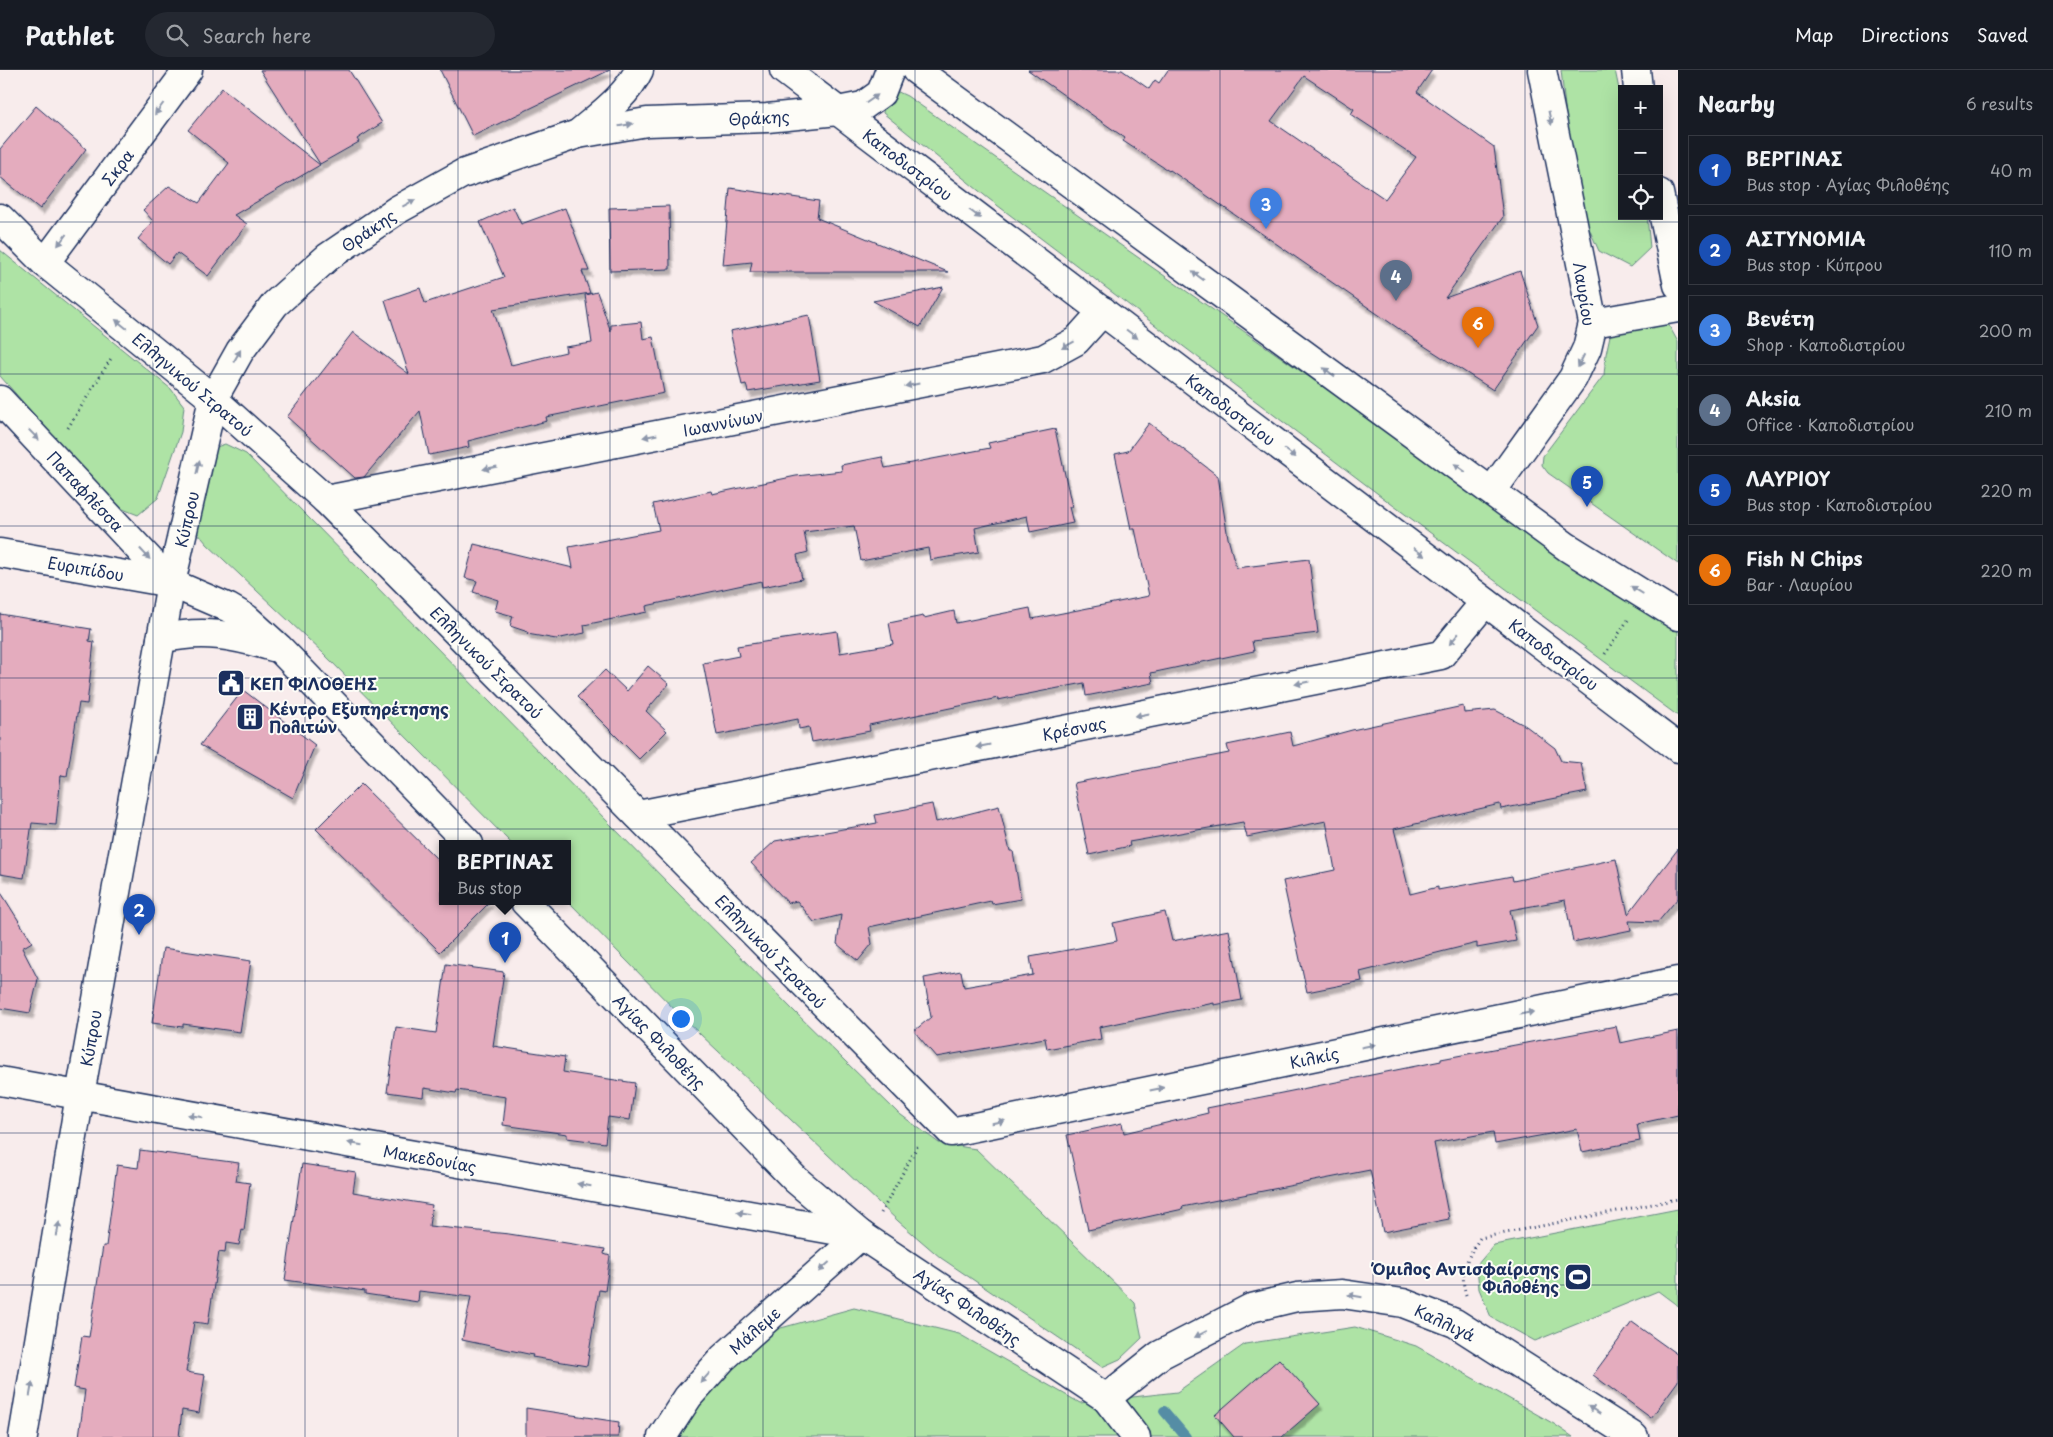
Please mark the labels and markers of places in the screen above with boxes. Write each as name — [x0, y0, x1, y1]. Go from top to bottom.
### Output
pin: 3 — [1250, 188, 1282, 229]
pin: 4 — [1380, 260, 1412, 301]
pin: 6 — [1462, 307, 1494, 348]
pin: 5 — [1571, 466, 1603, 507]
public building icon: ΚΕΠ ΦΙΛΟΘΕΗΣ — [216, 668, 246, 698]
place label: ΚΕΠ ΦΙΛΟΘΕΗΣ — [250, 671, 377, 695]
place label: Κέντρο Εξυπηρέτησης Πολιτών — [269, 696, 449, 738]
building icon: Κέντρο Εξυπηρέτησης Πολιτών — [235, 702, 265, 732]
pin: 2 — [123, 894, 155, 935]
pin: 1 — [489, 922, 521, 963]
place label: Όμιλος Αντισφαίρισης Φιλοθέης — [1371, 1256, 1559, 1298]
sports icon: Όμιλος Αντισφαίρισης Φιλοθέης — [1563, 1262, 1593, 1292]

